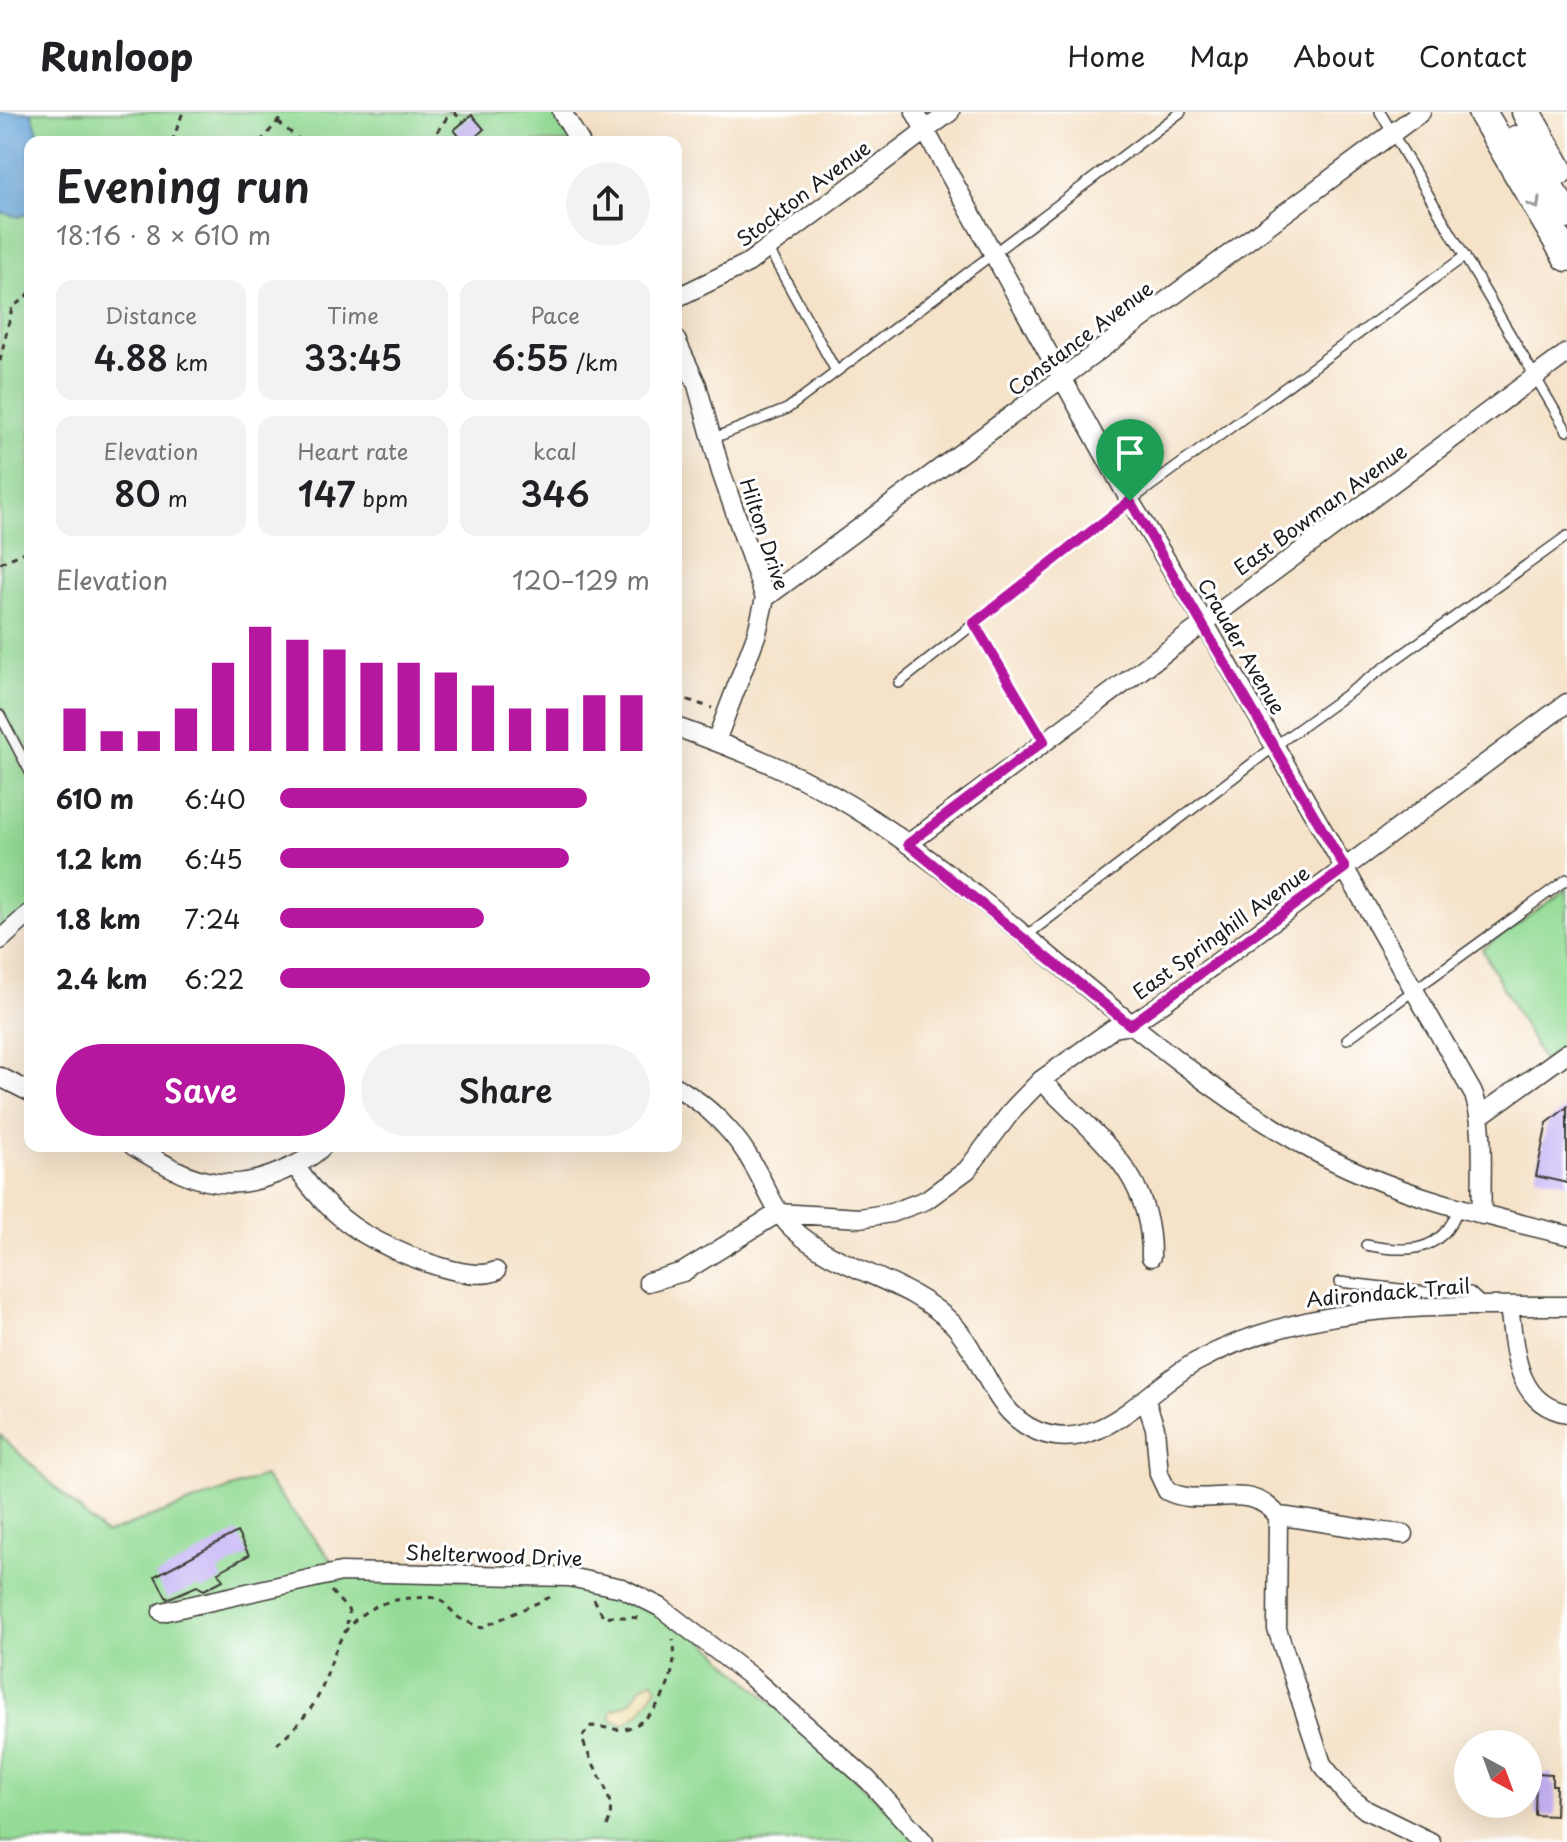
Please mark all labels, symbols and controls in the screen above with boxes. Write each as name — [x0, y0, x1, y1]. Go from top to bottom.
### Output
text: Runloop — [40, 27, 193, 84]
text: Home — [1067, 34, 1145, 77]
text: Map — [1189, 34, 1249, 77]
text: About — [1293, 34, 1375, 77]
text: Contact — [1419, 34, 1527, 77]
street label: Stockton Avenue — [730, 132, 877, 254]
text: Evening run — [56, 152, 310, 218]
button: share — [566, 162, 650, 246]
one-way arrow — [1525, 195, 1541, 210]
text: 18:16 · 8 × 610 m — [56, 215, 271, 254]
street label: Constance Avenue — [1001, 273, 1159, 403]
text: Distance — [105, 298, 197, 331]
text: Time — [327, 298, 379, 331]
text: Pace — [530, 298, 580, 331]
text: 4.88 — [94, 331, 168, 383]
text: 33:45 — [304, 331, 402, 383]
text: 6:55 — [492, 331, 569, 383]
text: km — [168, 345, 208, 378]
text: /km — [569, 345, 618, 378]
pin — [1096, 419, 1164, 501]
icon: arrive — [1108, 431, 1152, 475]
text: Elevation — [104, 434, 198, 467]
text: Heart rate — [297, 434, 409, 467]
text: kcal — [533, 434, 577, 467]
street label: East Bowman Avenue — [1227, 436, 1413, 582]
text: 80 — [114, 467, 161, 519]
text: 147 — [298, 467, 355, 519]
text: 346 — [520, 467, 590, 519]
street label: Hilton Drive — [733, 474, 797, 594]
text: m — [161, 481, 188, 514]
text: bpm — [355, 481, 408, 514]
text: Elevation — [56, 560, 168, 599]
text: 120–129 m — [512, 560, 650, 599]
street label: Crauder Avenue — [1191, 572, 1293, 720]
text: 610 m — [56, 779, 134, 818]
text: 6:40 — [184, 779, 246, 818]
text: 1.2 km — [56, 839, 142, 878]
text: 6:45 — [184, 839, 243, 878]
street label: East Springhill Avenue — [1126, 857, 1316, 1007]
text: 1.8 km — [56, 899, 141, 938]
text: 7:24 — [184, 899, 241, 938]
text: 2.4 km — [56, 959, 148, 998]
text: 6:22 — [184, 959, 245, 998]
button: Save — [56, 1044, 345, 1136]
button: Share — [361, 1044, 650, 1136]
street label: Adirondack Trail — [1305, 1270, 1471, 1314]
street label: Shelterwood Drive — [405, 1537, 583, 1573]
north arrow — [1454, 1730, 1542, 1818]
map controls — [1454, 1730, 1542, 1818]

